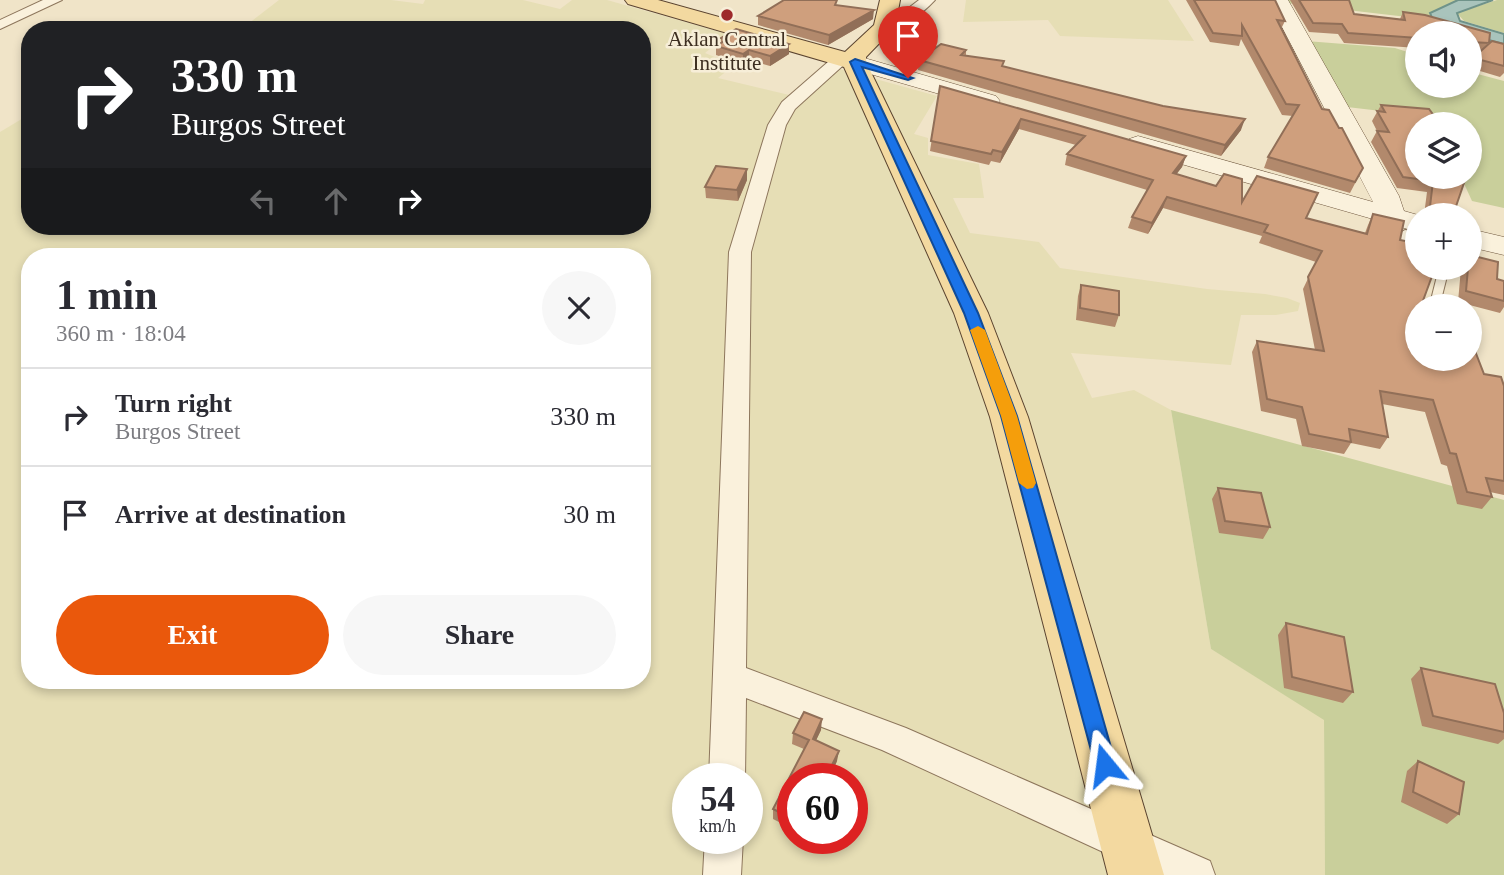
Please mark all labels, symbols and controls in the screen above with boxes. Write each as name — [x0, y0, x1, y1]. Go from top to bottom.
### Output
pin — [878, 6, 938, 78]
marker: Aklan Central Institute — [719, 7, 735, 23]
icon: arrive — [889, 17, 927, 55]
map controls — [1405, 21, 1482, 371]
button: sound — [1405, 21, 1482, 98]
place label: Aklan Central Institute — [668, 27, 786, 75]
text: 330 m — [171, 48, 298, 103]
icon: right — [56, 49, 147, 140]
text: Burgos Street — [171, 106, 346, 142]
button: layers — [1405, 112, 1482, 189]
icon: left — [244, 182, 282, 220]
icon: ahead — [317, 182, 355, 220]
icon: right — [390, 182, 428, 220]
button: + — [1405, 203, 1482, 280]
button: close — [542, 271, 616, 345]
text: 1 min — [56, 272, 158, 318]
button: − — [1405, 294, 1482, 371]
text: 360 m · 18:04 — [56, 321, 186, 346]
text: Turn right — [115, 389, 232, 418]
icon: right — [56, 398, 94, 436]
text: 330 m — [550, 402, 616, 431]
text: Burgos Street — [115, 419, 240, 444]
icon: arrive — [56, 496, 94, 534]
text: Arrive at destination — [115, 500, 346, 529]
text: 30 m — [563, 500, 616, 529]
button: Exit — [56, 595, 329, 675]
button: Share — [343, 595, 616, 675]
position arrow — [1068, 728, 1142, 802]
speed limit sign: 60 — [777, 763, 868, 854]
text: 54 — [700, 780, 735, 819]
text: km/h — [699, 816, 736, 836]

